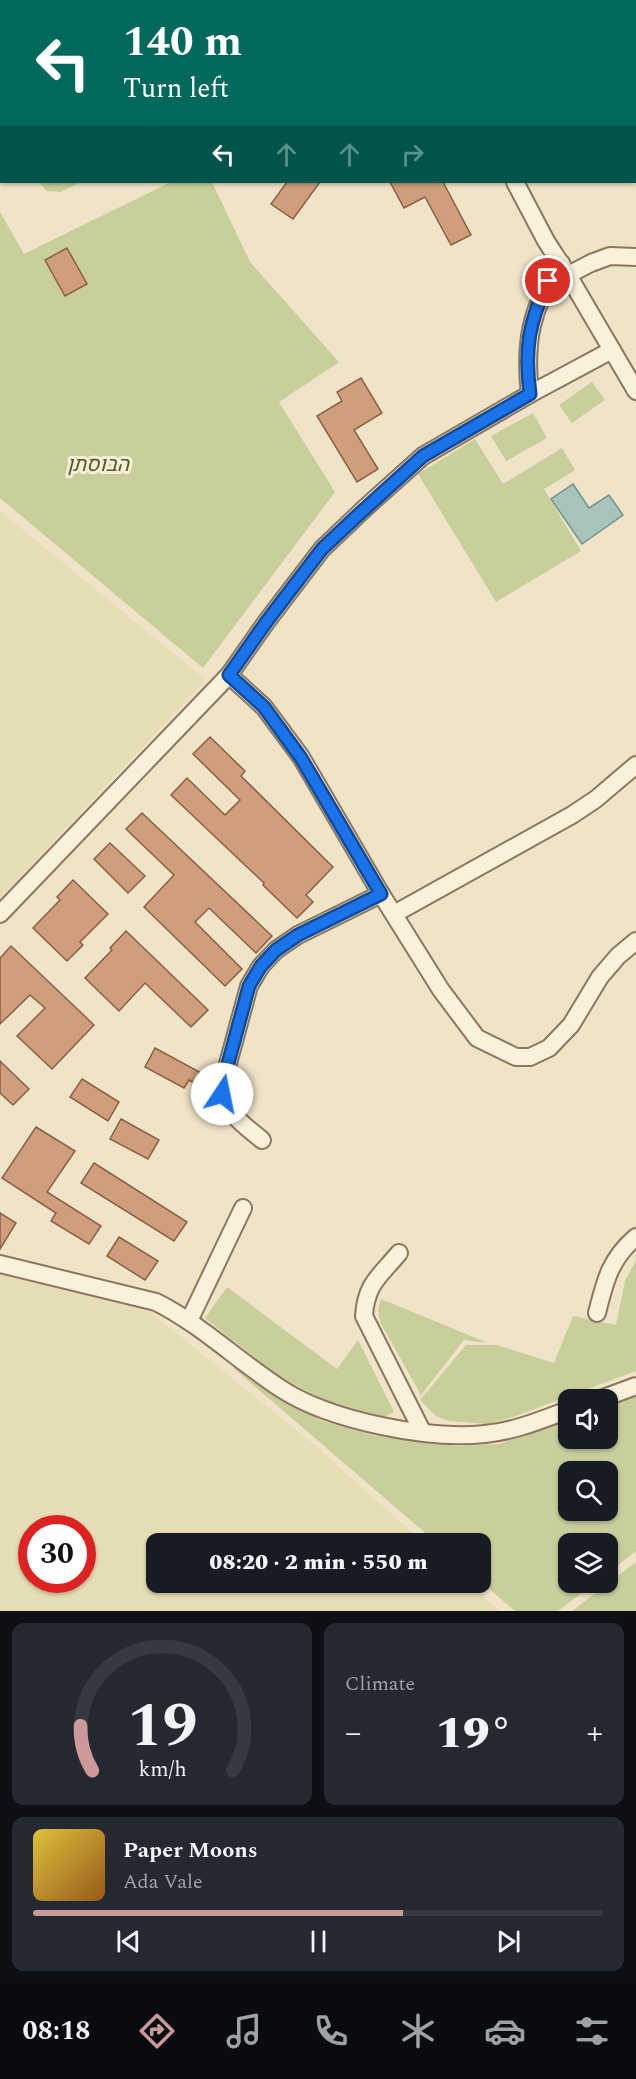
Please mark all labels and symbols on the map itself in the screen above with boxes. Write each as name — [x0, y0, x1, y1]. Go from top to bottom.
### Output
pin — [522, 255, 573, 306]
park label: הבוסתן — [67, 449, 131, 481]
position arrow — [190, 1062, 254, 1126]
speed limit sign: 30 — [18, 1515, 96, 1593]

